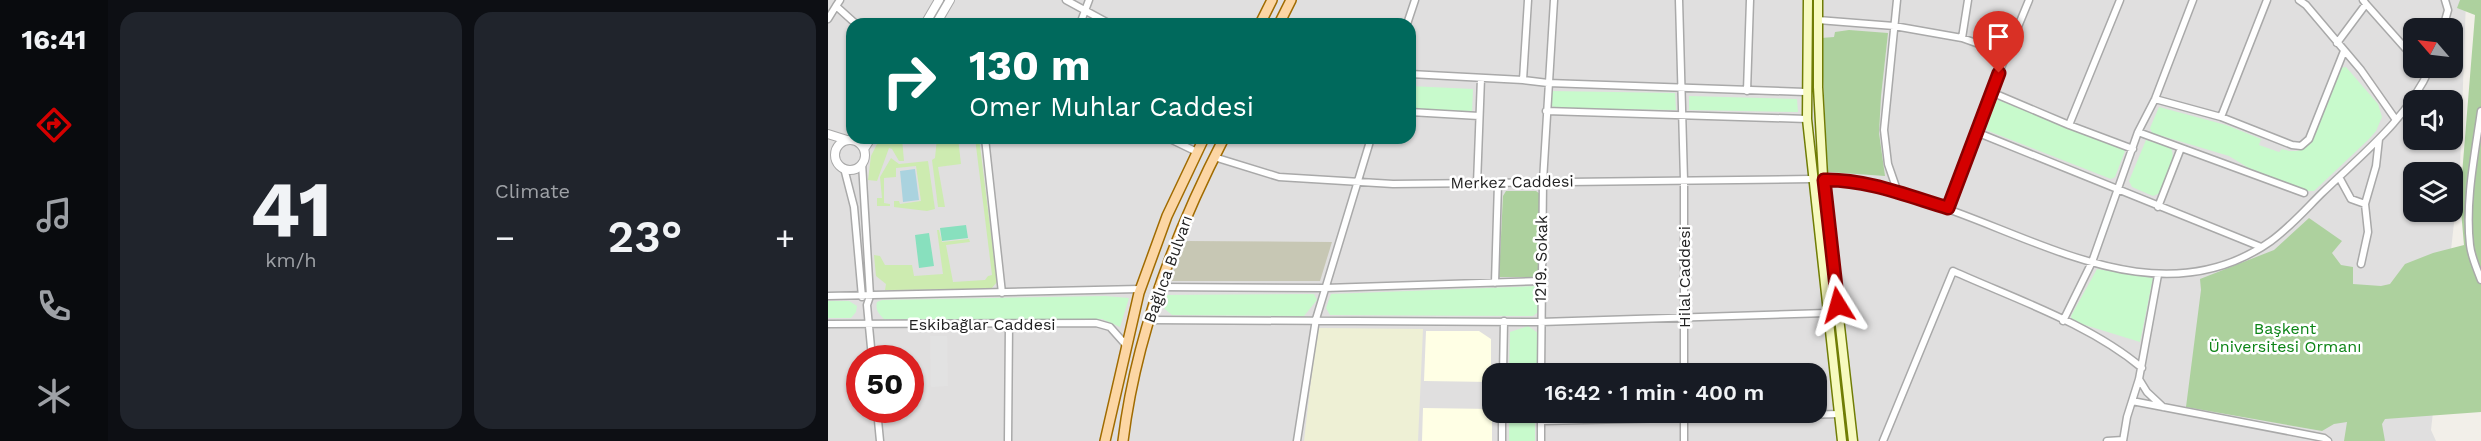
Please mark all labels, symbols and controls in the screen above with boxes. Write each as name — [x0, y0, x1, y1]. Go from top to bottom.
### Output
pin — [1973, 11, 2024, 73]
north arrow — [2403, 18, 2463, 78]
map controls — [2403, 18, 2463, 222]
icon: arrive — [1982, 20, 2015, 53]
text: 16:41 — [22, 24, 86, 56]
text: 130 m — [969, 41, 1091, 90]
icon: right — [870, 42, 948, 120]
button: sound — [2403, 90, 2463, 150]
text: Omer Muhlar Caddesi — [969, 91, 1254, 123]
icon: directions — [33, 104, 75, 146]
button: layers — [2403, 162, 2463, 222]
text: 41 — [250, 163, 332, 255]
street label: Merkez Caddesi — [1450, 171, 1574, 193]
text: Climate — [495, 179, 570, 203]
icon: music — [33, 194, 75, 236]
text: 23° — [608, 210, 682, 263]
street label: Bağlıca Bulvarı — [1140, 213, 1196, 325]
street label: 1219. Sokak — [1531, 215, 1551, 303]
text: − — [495, 218, 515, 257]
text: + — [775, 218, 795, 257]
street label: Hilal Caddesi — [1675, 226, 1694, 328]
text: km/h — [265, 248, 317, 272]
position arrow — [1806, 273, 1870, 337]
icon: phone — [33, 285, 75, 327]
street label: Eskibağlar Caddesi — [908, 315, 1056, 334]
park label: Başkent Üniversitesi Ormanı — [2209, 319, 2361, 356]
speed limit sign: 50 — [846, 345, 924, 423]
icon: climate — [33, 375, 75, 417]
text: 16:42 · 1 min · 400 m — [1545, 380, 1764, 405]

